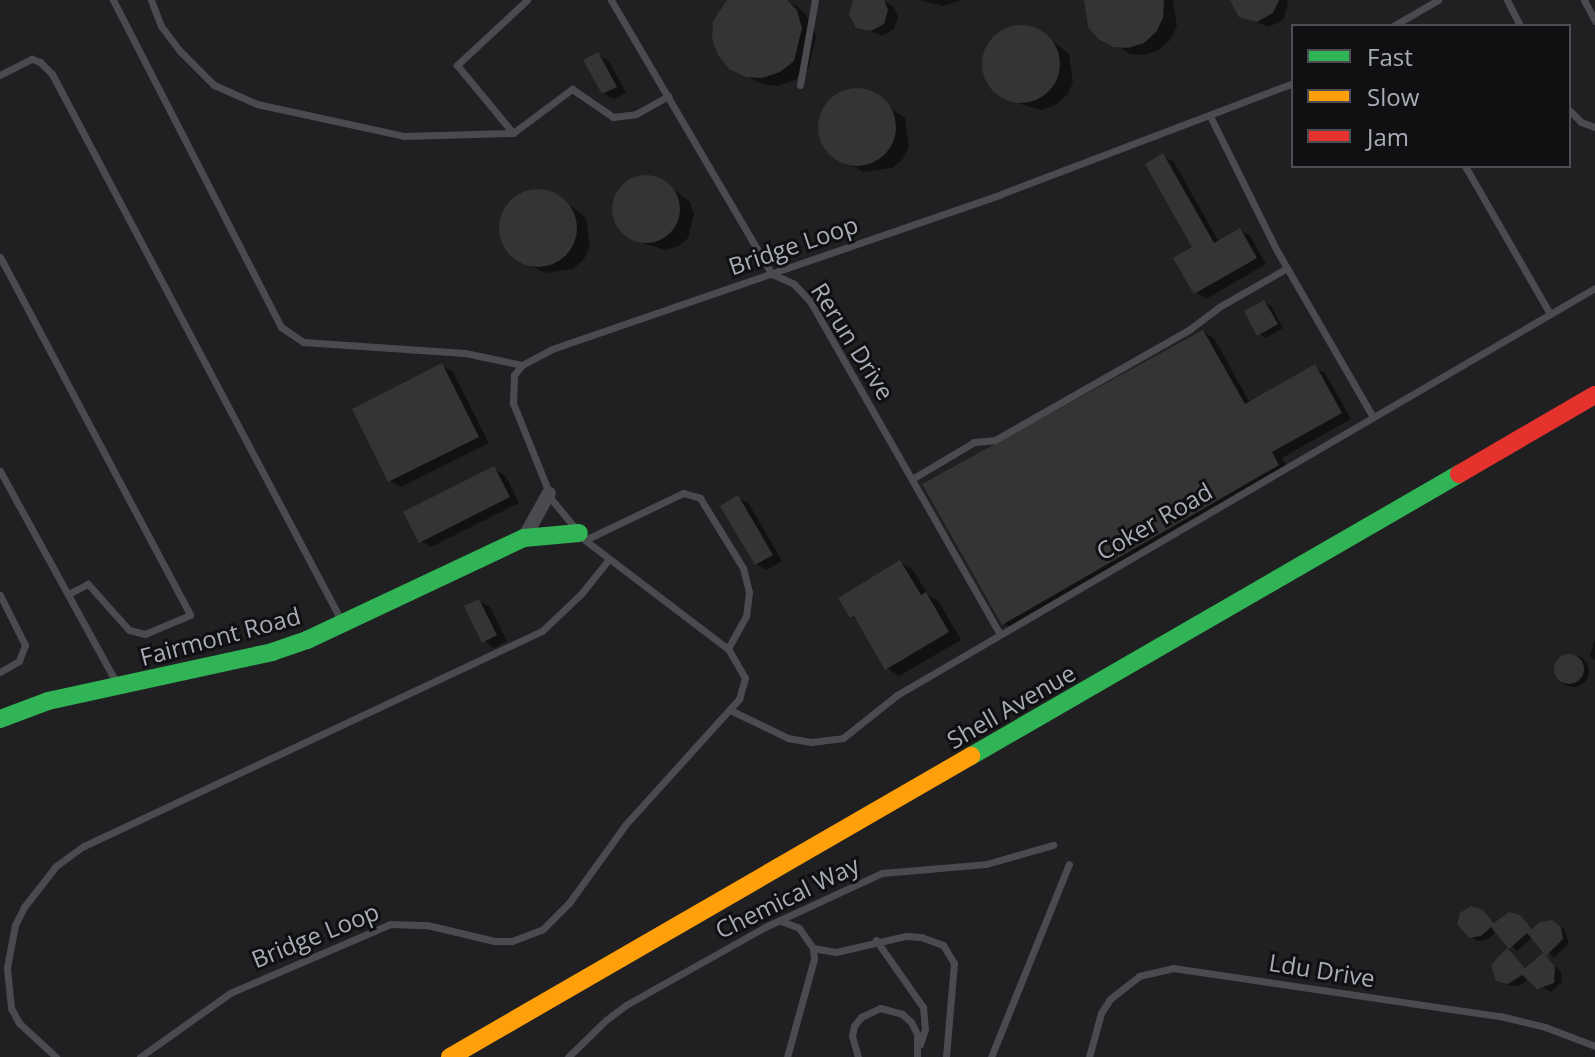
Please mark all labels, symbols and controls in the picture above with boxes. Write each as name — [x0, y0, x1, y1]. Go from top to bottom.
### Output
legend — [1291, 24, 1571, 168]
text: Fast — [1367, 40, 1413, 73]
text: Slow — [1367, 80, 1419, 113]
text: Jam — [1367, 120, 1409, 153]
street label: Bridge Loop — [725, 209, 861, 281]
street label: Rerun Drive — [806, 277, 900, 405]
street label: Coker Road — [1091, 476, 1217, 566]
street label: Fairmont Road — [137, 601, 303, 671]
street label: Shell Avenue — [942, 658, 1080, 754]
street label: Chemical Way — [710, 850, 864, 944]
street label: Bridge Loop — [247, 896, 383, 974]
street label: Ldu Drive — [1267, 947, 1377, 993]

